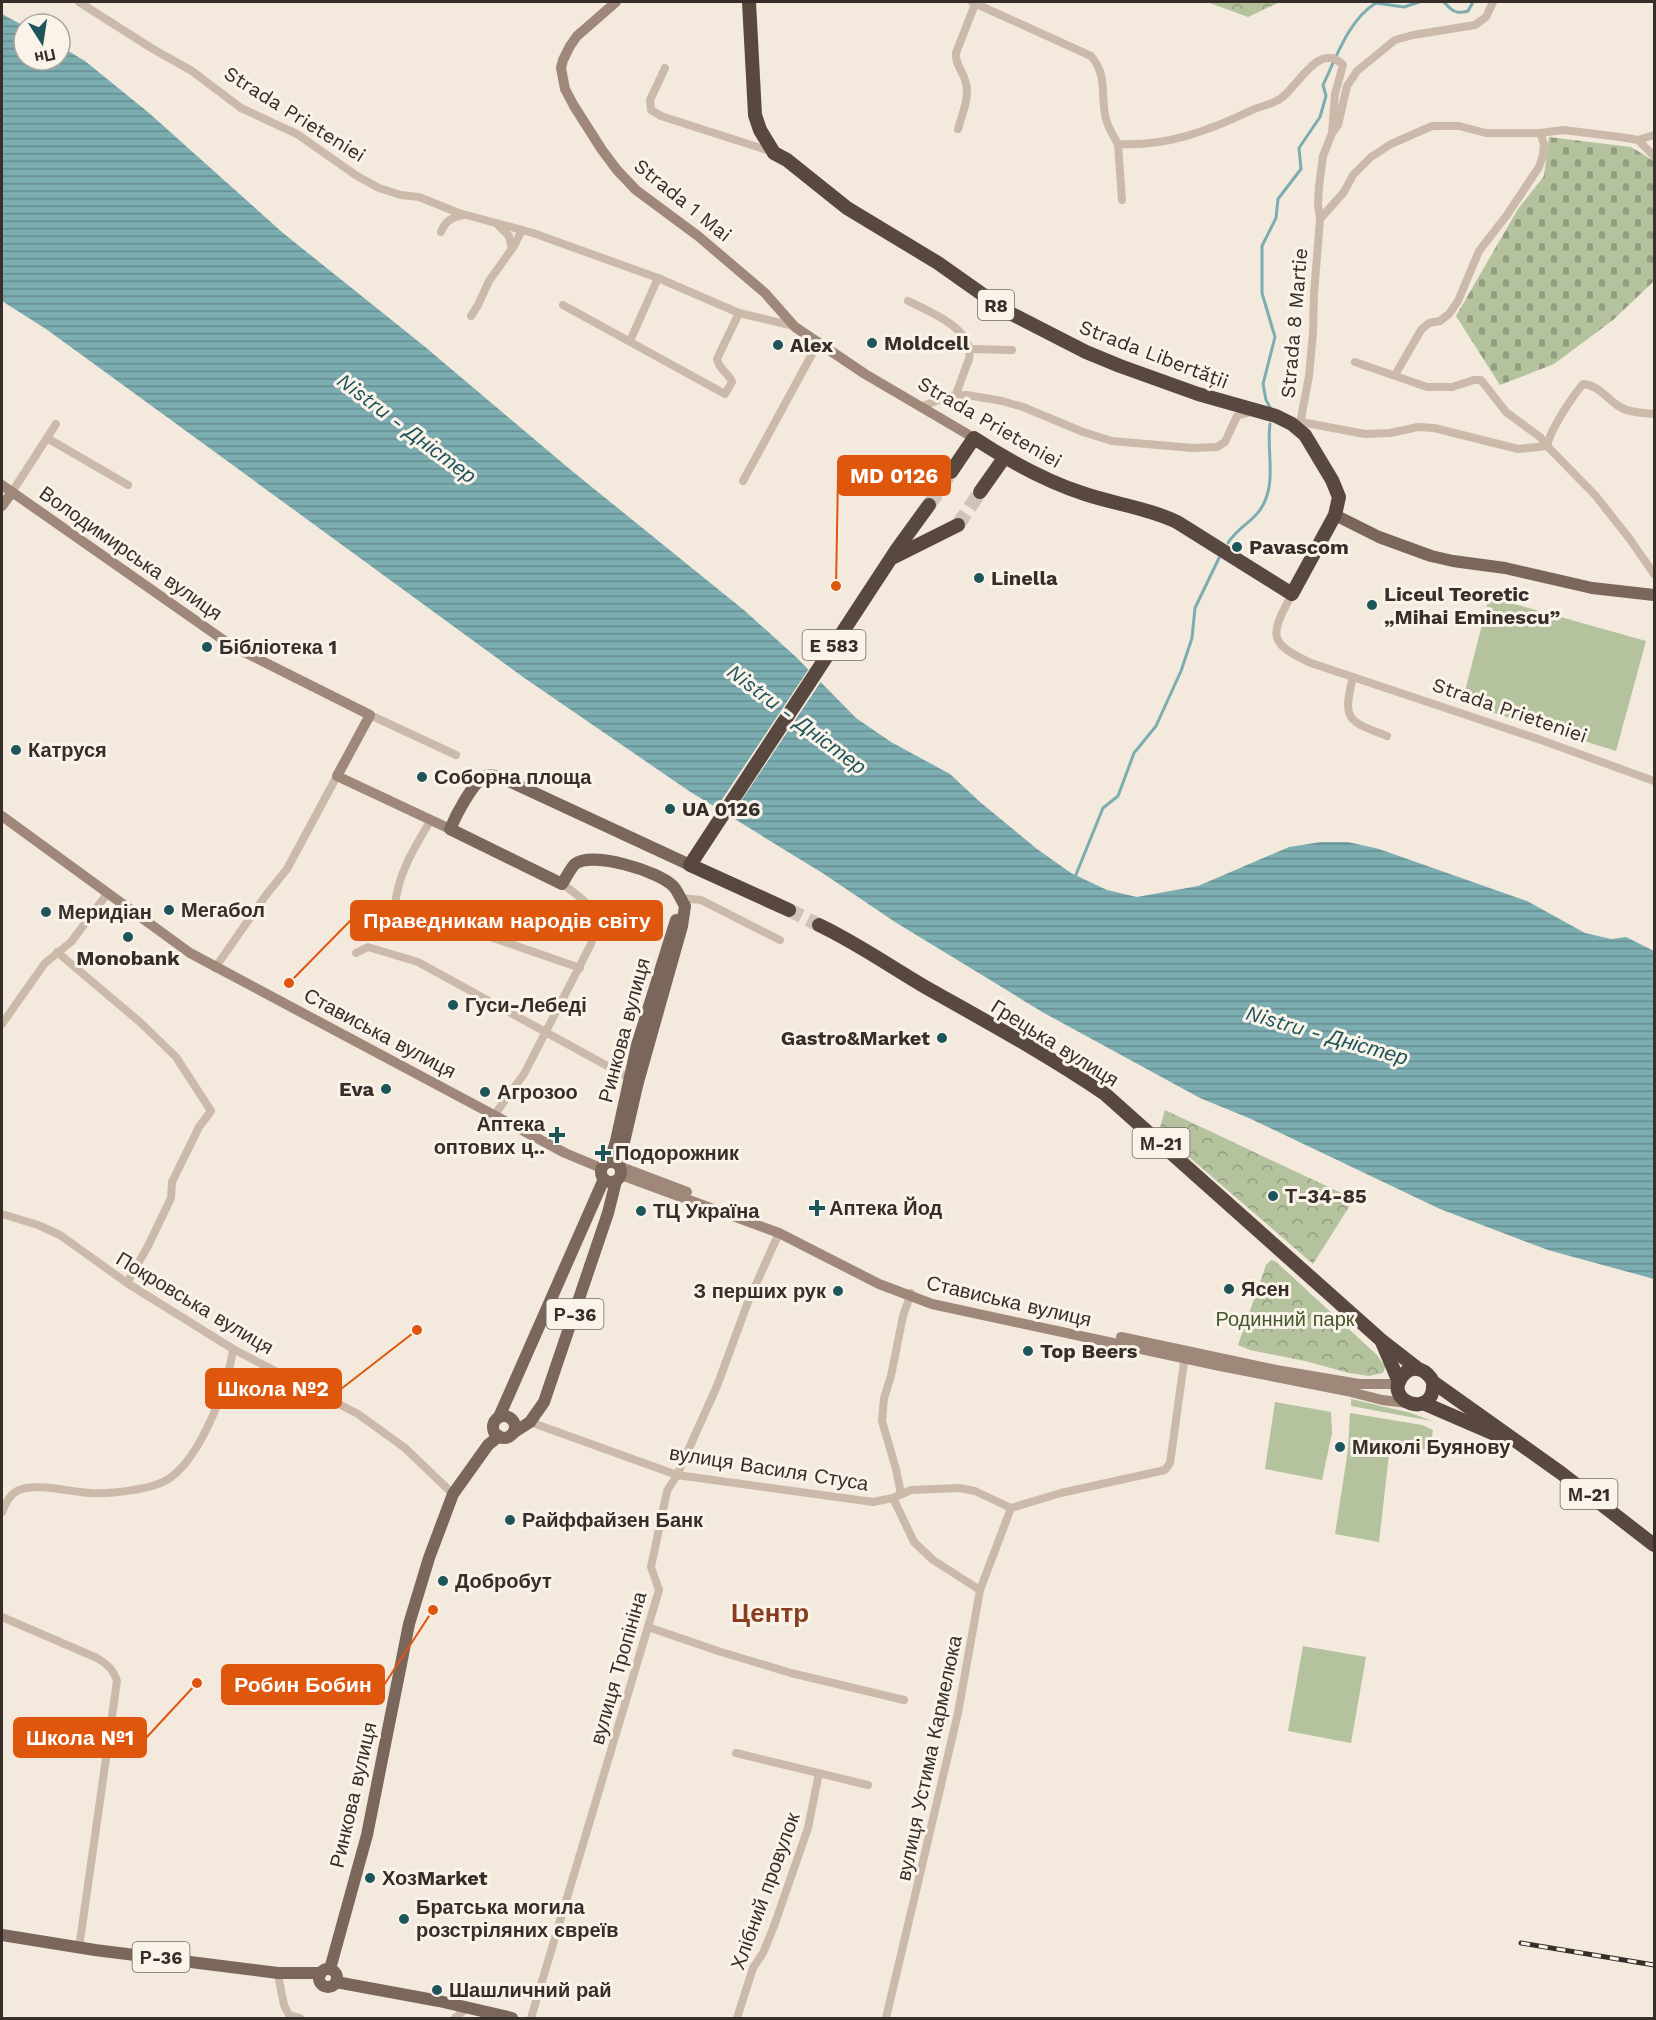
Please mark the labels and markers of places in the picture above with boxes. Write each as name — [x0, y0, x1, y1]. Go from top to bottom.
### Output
place label: Moldcell — [884, 331, 970, 355]
place label: Alex — [790, 333, 833, 357]
marker: Moldcell — [865, 336, 879, 350]
marker: Alex — [771, 338, 785, 352]
callout: MD 0126 — [838, 456, 950, 495]
place label: Pavascom — [1249, 535, 1349, 559]
marker: Pavascom — [1230, 540, 1244, 554]
place label: Linella — [991, 566, 1058, 590]
marker: Linella — [972, 571, 986, 585]
place label: Liceul Teoretic „Mihai Eminescu” — [1384, 582, 1561, 629]
marker: Liceul Teoretic „Mihai Eminescu” — [1365, 598, 1379, 612]
place label: Бібліотека 1 — [219, 635, 337, 659]
marker: Бібліотека 1 — [200, 640, 214, 654]
place label: Катруся — [28, 738, 107, 762]
marker: Катруся — [9, 743, 23, 757]
place label: Соборна площа — [434, 765, 592, 789]
marker: Соборна площа — [415, 770, 429, 784]
place label: UA 0126 — [682, 797, 760, 821]
marker: UA 0126 — [663, 802, 677, 816]
place label: Мегабол — [181, 898, 265, 922]
place label: Меридіан — [58, 900, 152, 924]
callout: Праведникам народів світу — [351, 901, 662, 940]
marker: Мегабол — [162, 903, 176, 917]
marker: Меридіан — [39, 905, 53, 919]
marker: Monobank — [121, 930, 135, 944]
place label: Monobank — [76, 946, 180, 970]
place label: Гуси-Лебеді — [465, 993, 587, 1017]
marker: Гуси-Лебеді — [446, 998, 460, 1012]
place label: Gastro&Market — [781, 1026, 930, 1050]
marker: Gastro&Market — [935, 1031, 949, 1045]
place label: Eva — [339, 1077, 374, 1101]
place label: Агрозоо — [497, 1080, 578, 1104]
marker: Eva — [379, 1082, 393, 1096]
marker: Агрозоо — [478, 1085, 492, 1099]
place label: Аптека оптових ц.. — [434, 1112, 546, 1159]
marker: Аптека оптових ц.. — [550, 1128, 564, 1142]
place label: Подорожник — [615, 1141, 740, 1165]
marker: Подорожник — [596, 1146, 610, 1160]
place label: Т-34-85 — [1285, 1184, 1367, 1208]
marker: Т-34-85 — [1266, 1189, 1280, 1203]
place label: Аптека Йод — [829, 1196, 943, 1220]
place label: ТЦ Україна — [653, 1199, 760, 1223]
marker: Аптека Йод — [810, 1201, 824, 1215]
marker: ТЦ Україна — [634, 1204, 648, 1218]
place label: Ясен — [1241, 1277, 1290, 1301]
place label: З перших рук — [693, 1279, 827, 1303]
marker: Ясен — [1222, 1282, 1236, 1296]
marker: З перших рук — [831, 1284, 845, 1298]
place label: Top Beers — [1040, 1339, 1138, 1363]
marker: Top Beers — [1021, 1344, 1035, 1358]
callout: Школа №2 — [206, 1369, 341, 1408]
place label: Миколі Буянову — [1352, 1435, 1511, 1459]
marker: Миколі Буянову — [1333, 1440, 1347, 1454]
place label: Райффайзен Банк — [522, 1508, 704, 1532]
marker: Райффайзен Банк — [503, 1513, 517, 1527]
place label: Добробут — [455, 1569, 552, 1593]
marker: Добробут — [436, 1574, 450, 1588]
callout: Робин Бобин — [222, 1665, 384, 1704]
callout: Школа №1 — [14, 1718, 146, 1757]
place label: ХозMarket — [382, 1866, 488, 1890]
marker: ХозMarket — [363, 1871, 377, 1885]
place label: Братська могила розстріляних євреїв — [416, 1895, 619, 1942]
marker: Братська могила розстріляних євреїв — [397, 1912, 411, 1926]
place label: Шашличний рай — [449, 1978, 612, 2002]
marker: Шашличний рай — [430, 1983, 444, 1997]

